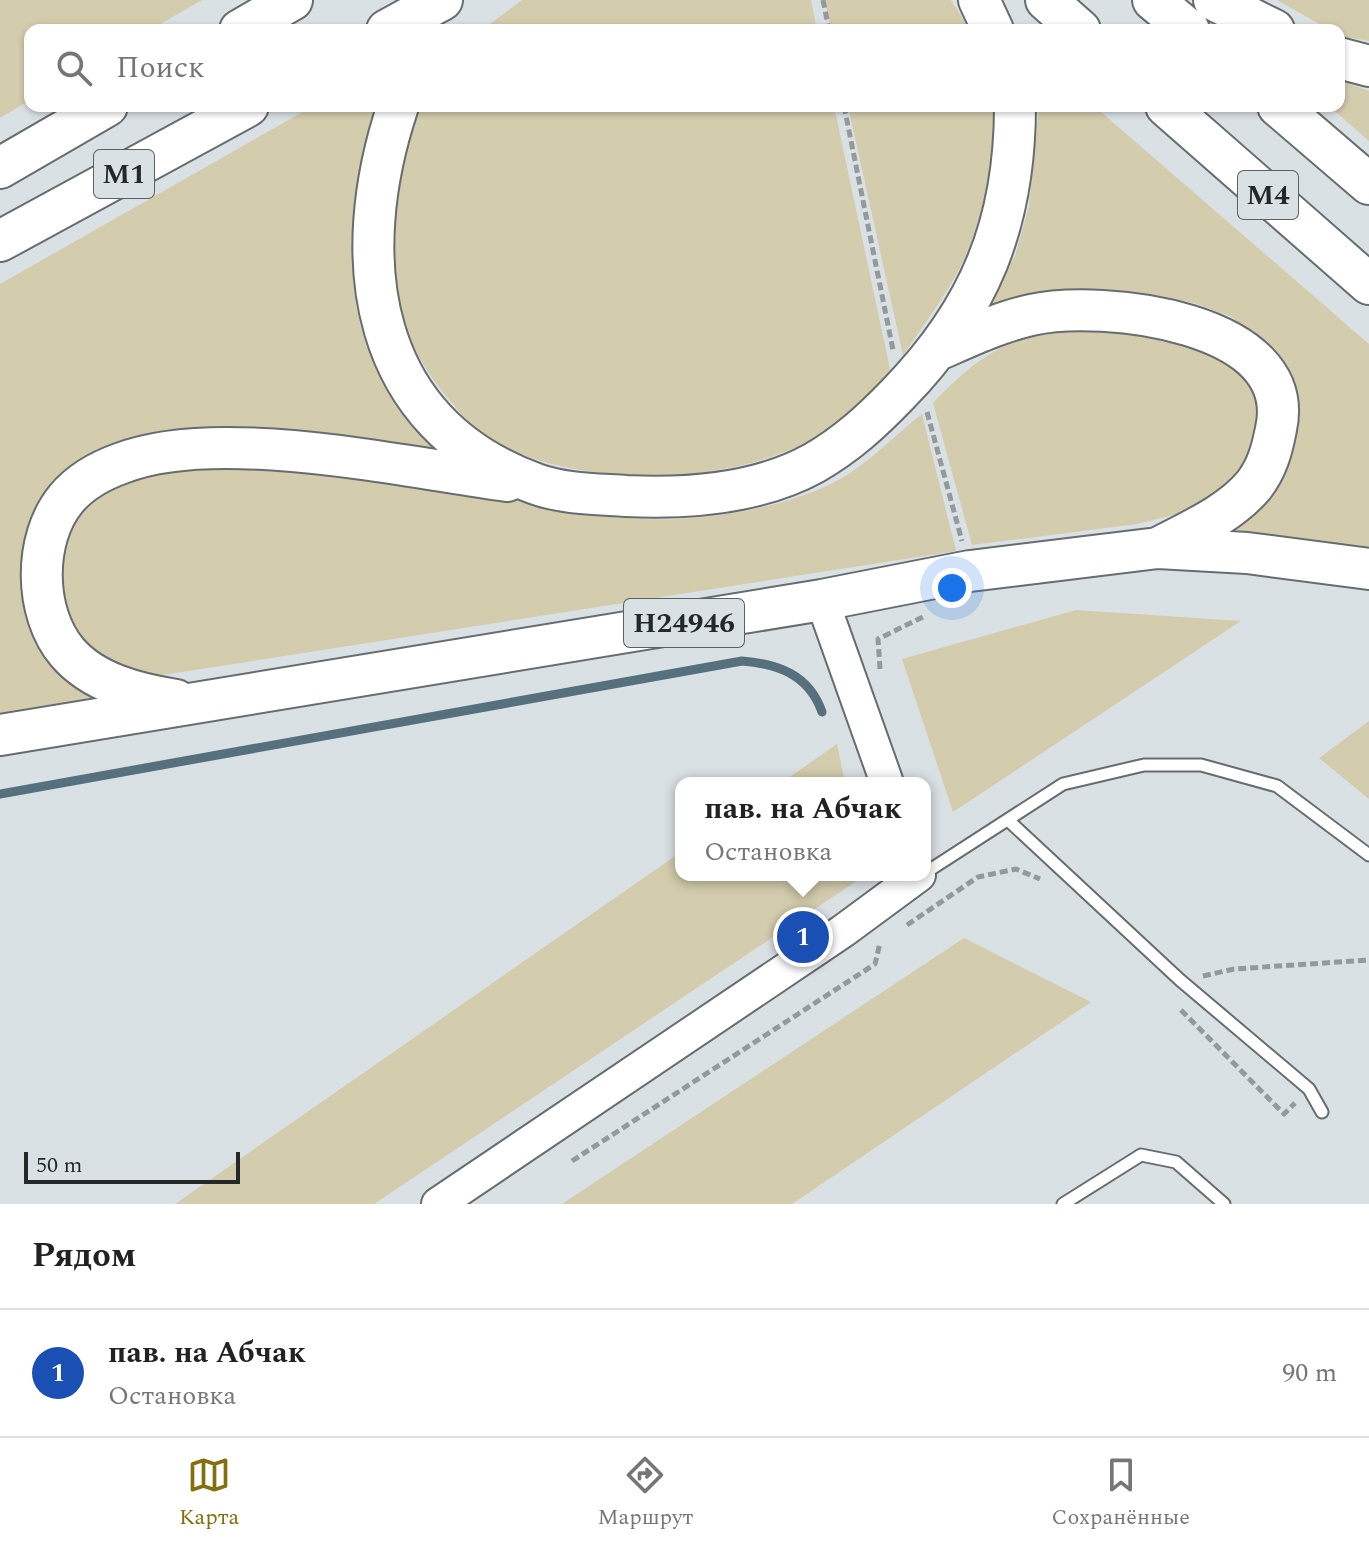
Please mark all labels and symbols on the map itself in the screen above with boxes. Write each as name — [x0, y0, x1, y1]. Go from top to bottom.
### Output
road number: М1 — [94, 150, 154, 198]
road number: М4 — [1238, 171, 1298, 219]
your location — [932, 568, 972, 608]
road number: Н24946 — [624, 599, 744, 647]
pin: 1 — [777, 907, 829, 967]
scale bar — [24, 1148, 240, 1184]

